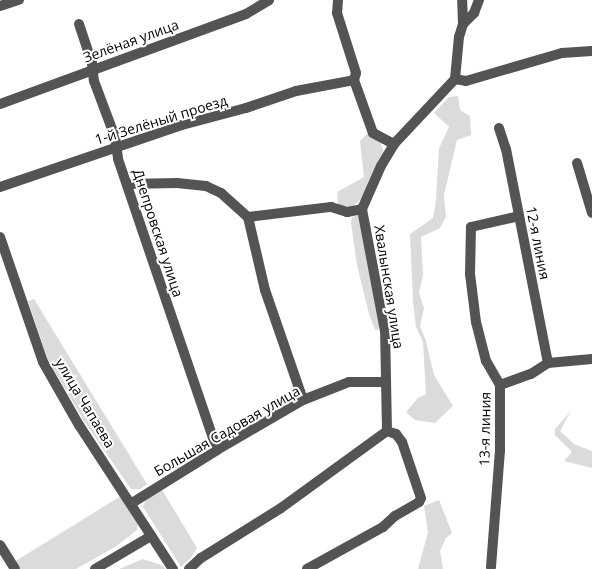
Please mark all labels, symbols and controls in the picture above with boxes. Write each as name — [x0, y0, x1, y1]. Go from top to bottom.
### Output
street label: Зелёная улица — [81, 16, 181, 66]
street label: 1-й Зелёный проезд — [93, 92, 229, 148]
street label: Днепровская улица — [129, 167, 187, 299]
street label: 12-я линия — [523, 205, 553, 281]
street label: Хвалынская улица — [371, 224, 407, 350]
street label: улица Чапаева — [52, 355, 118, 451]
street label: Большая Садовая улица — [151, 382, 303, 480]
street label: 13-я линия — [476, 392, 494, 466]

